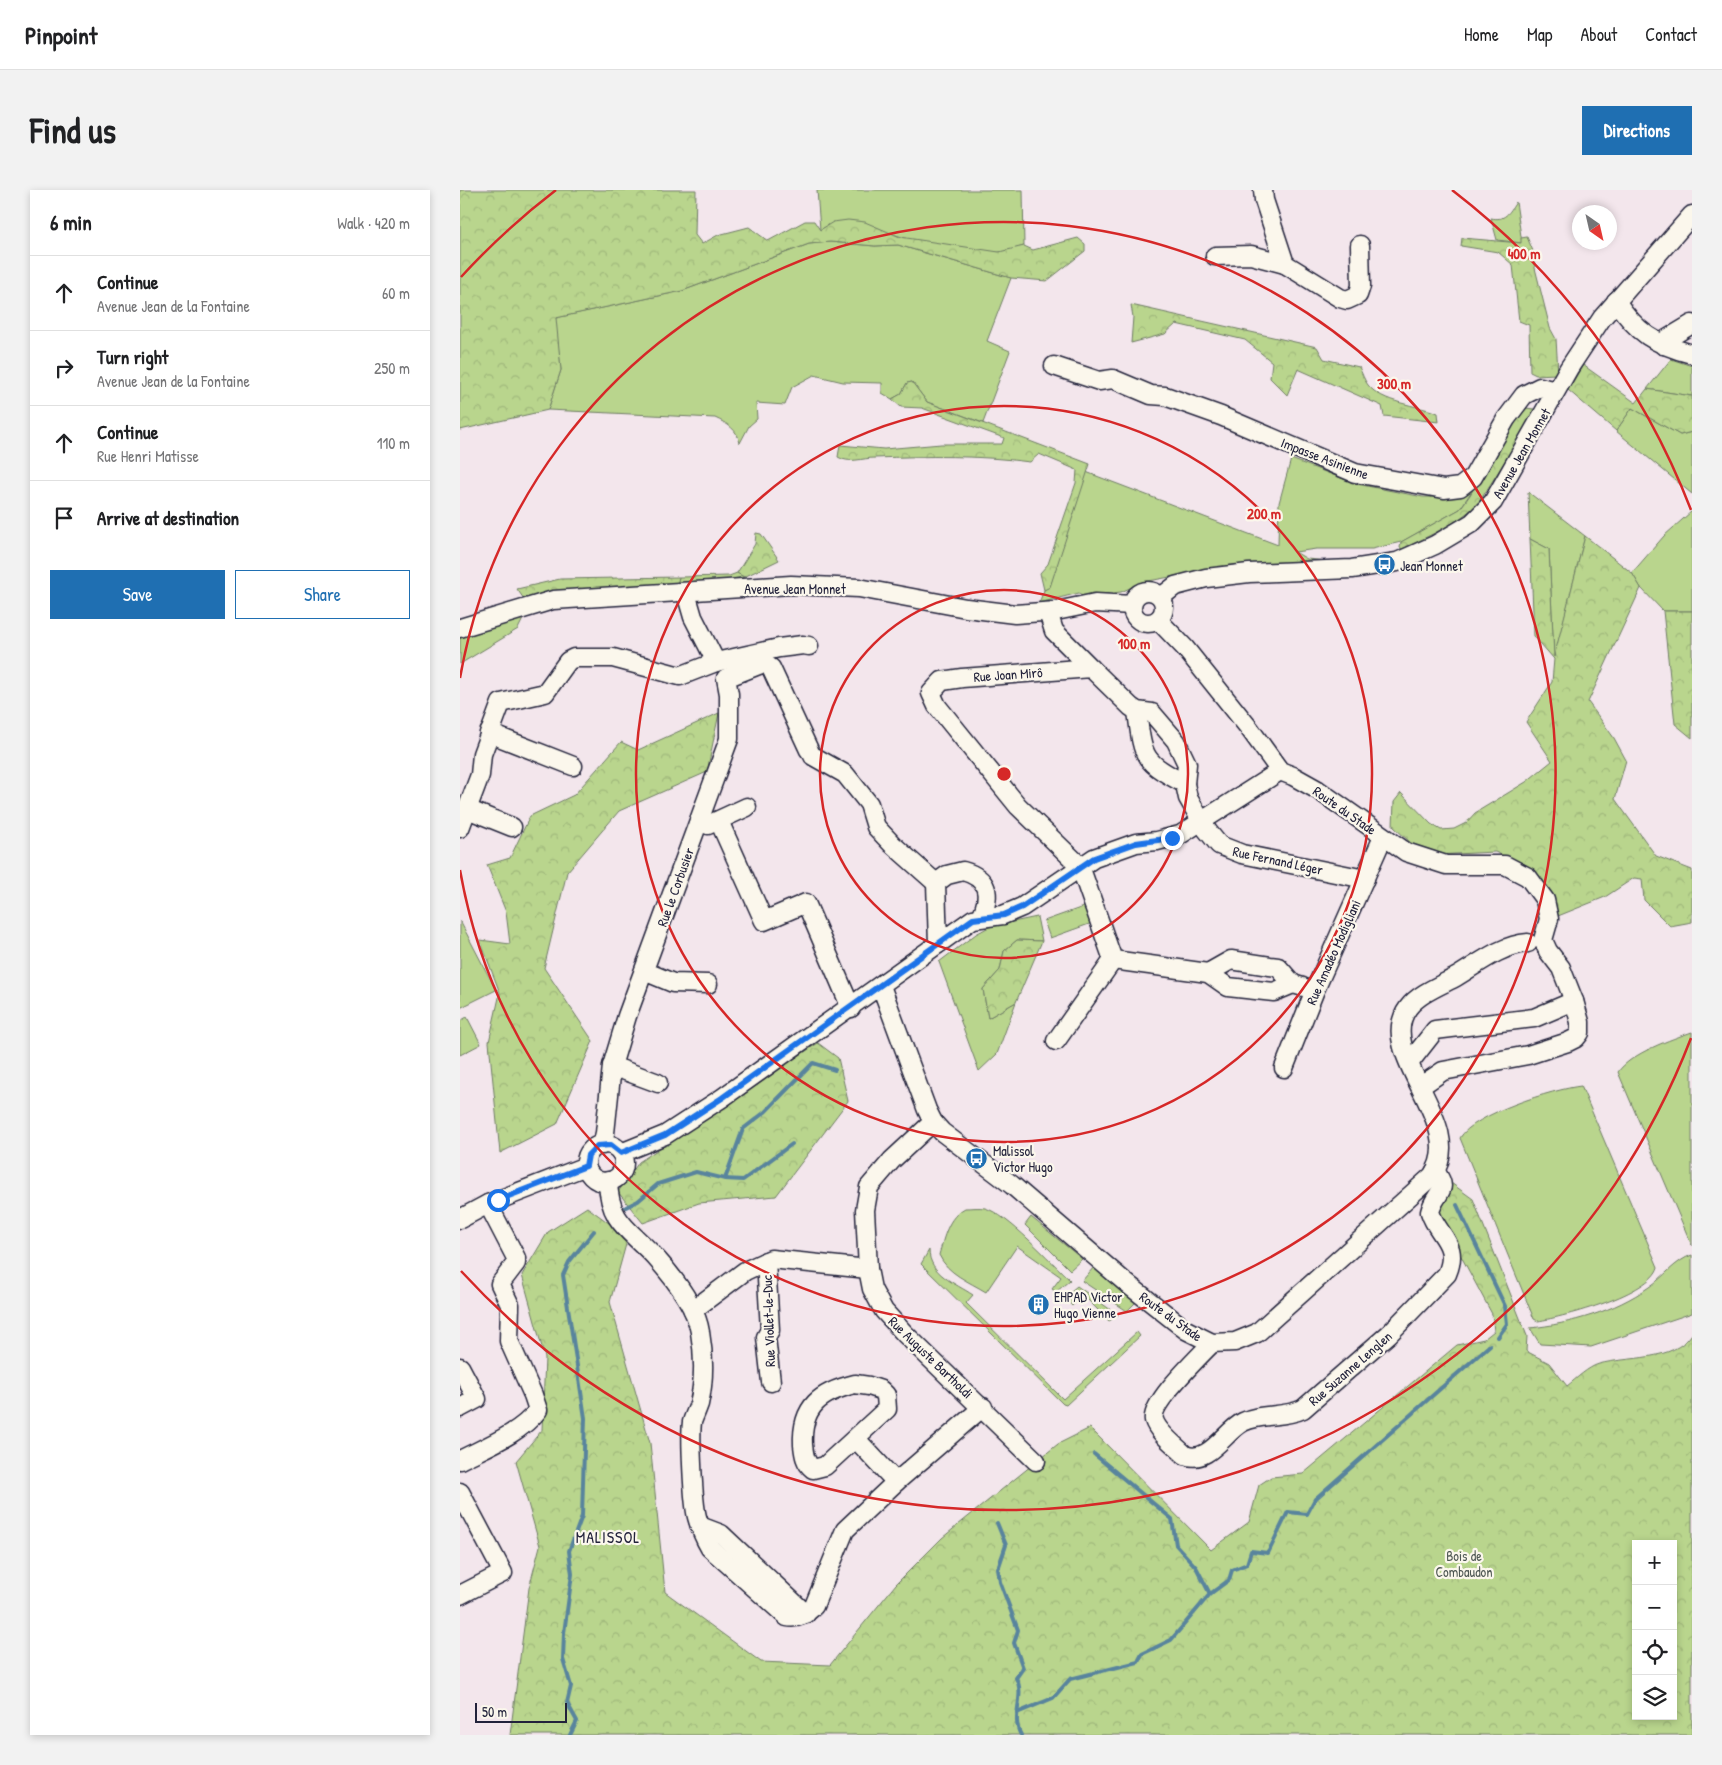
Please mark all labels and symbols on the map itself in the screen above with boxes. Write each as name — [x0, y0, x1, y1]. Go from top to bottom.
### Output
north arrow — [1572, 205, 1617, 250]
text: 400 m — [1508, 243, 1540, 264]
text: 300 m — [1377, 373, 1411, 394]
street label: Avenue Jean Monnet — [1487, 404, 1555, 502]
street label: Impasse Asinienne — [1278, 433, 1372, 485]
text: 200 m — [1247, 503, 1281, 524]
bus stop icon: Jean Monnet — [1372, 553, 1396, 577]
place label: Jean Monnet — [1400, 556, 1463, 575]
street label: Avenue Jean Monnet — [744, 579, 846, 598]
text: 100 m — [1118, 633, 1150, 654]
street label: Rue Joan Mirô — [973, 662, 1043, 686]
centre of rings — [995, 765, 1013, 783]
street label: Route du Stade — [1310, 781, 1381, 839]
route end — [1161, 827, 1184, 850]
street label: Rue Fernand Léger — [1231, 841, 1325, 880]
street label: Rue le Corbusier — [652, 844, 698, 929]
street label: Rue Amadéo Modigliani — [1301, 896, 1366, 1008]
place label: Malissol Victor Hugo — [993, 1141, 1053, 1177]
bus stop icon: Malissol Victor Hugo — [965, 1146, 989, 1170]
route start — [487, 1189, 510, 1212]
street label: Rue Viollet-le-Duc — [757, 1274, 779, 1367]
place label: EHPAD Victor Hugo Vienne — [1054, 1287, 1123, 1323]
street label: Route du Stade — [1136, 1287, 1207, 1345]
building icon: EHPAD Victor Hugo Vienne — [1026, 1292, 1050, 1316]
street label: Rue Auguste Bartholdi — [884, 1312, 977, 1403]
street label: Rue Suzanne Lenglen — [1304, 1326, 1396, 1410]
district label: MALISSOL — [576, 1526, 640, 1548]
park label: Bois de Combaudon — [1435, 1546, 1493, 1581]
scale bar — [475, 1700, 568, 1723]

